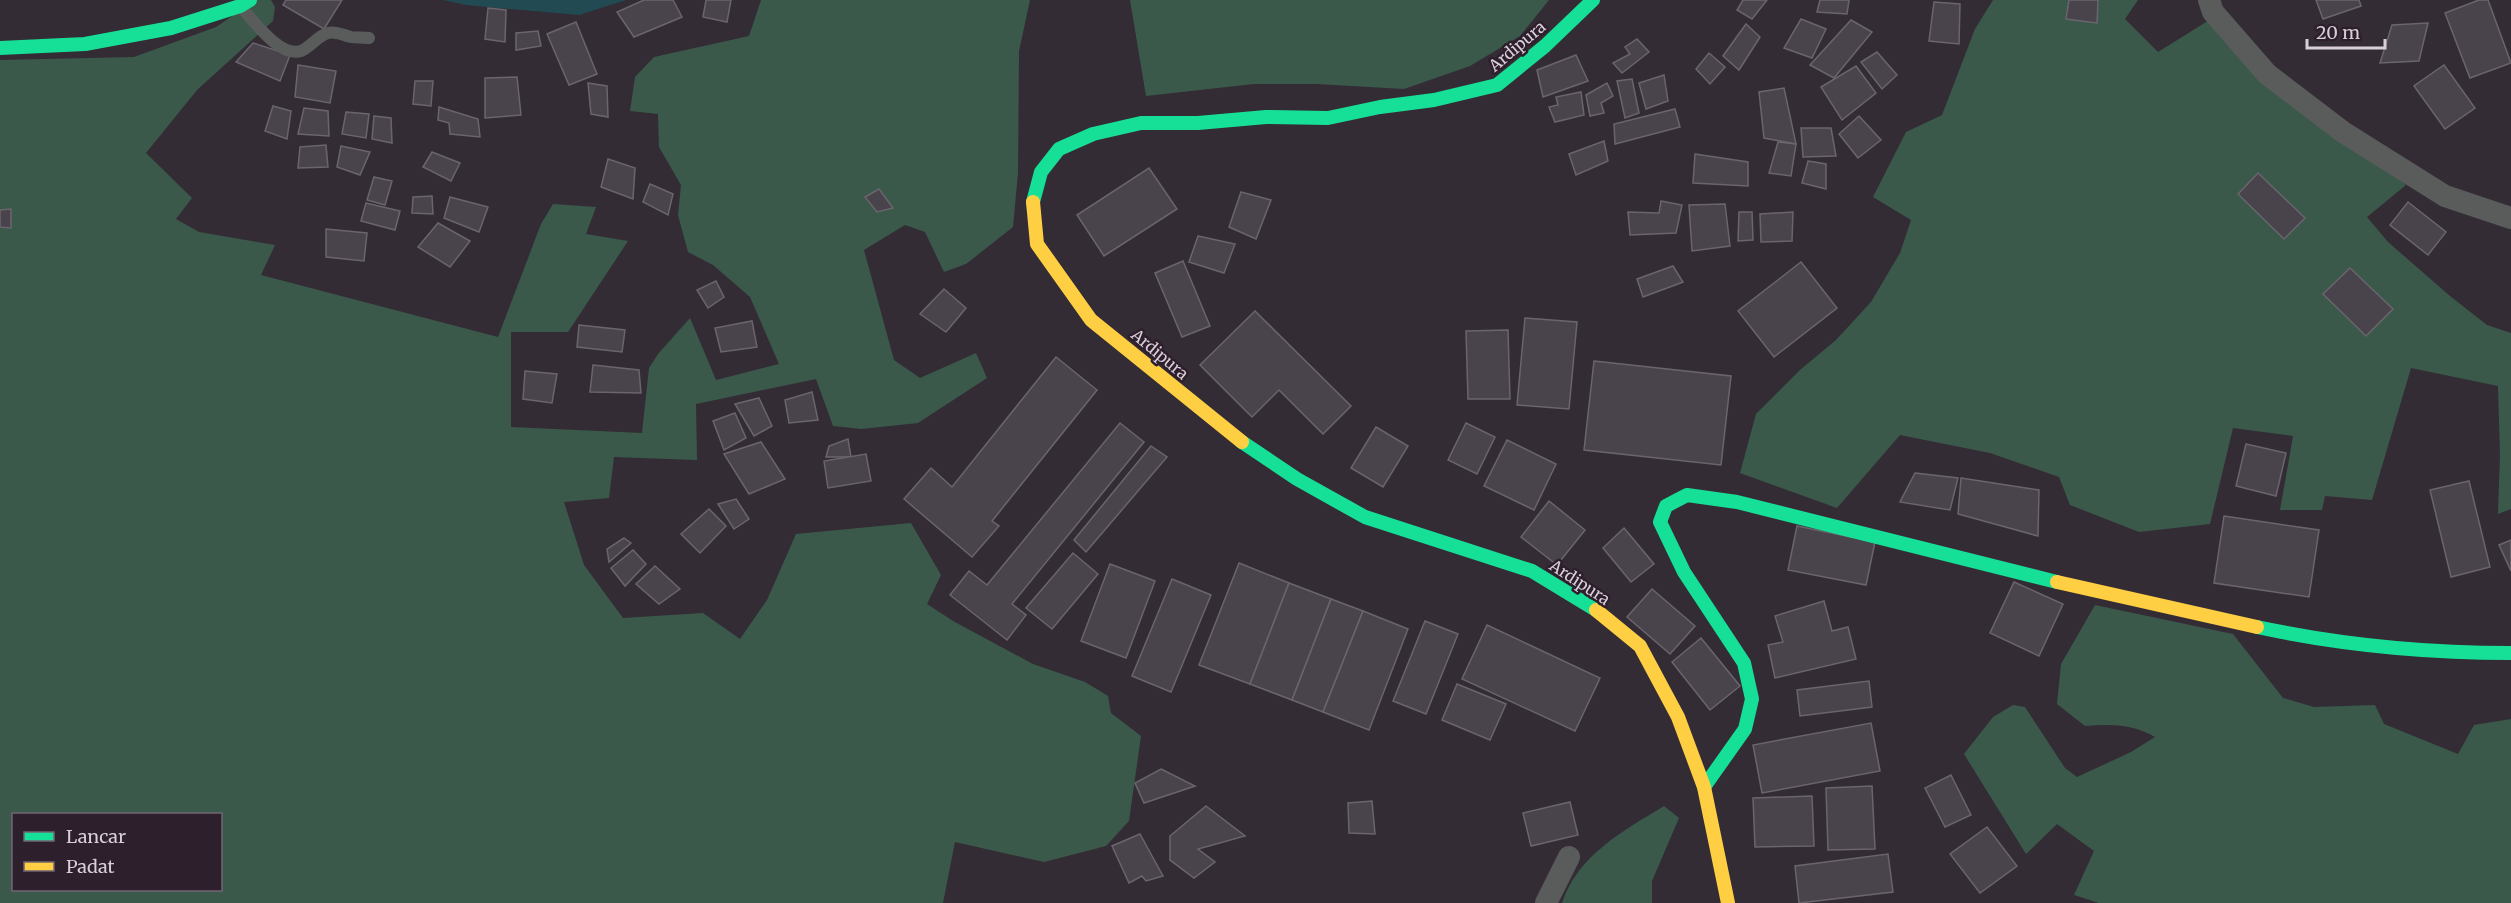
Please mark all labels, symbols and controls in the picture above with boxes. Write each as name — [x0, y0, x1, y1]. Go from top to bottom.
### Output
scale bar — [2307, 12, 2385, 50]
street label: Ardipura — [1484, 16, 1550, 76]
text: 20 m — [2316, 21, 2360, 44]
street label: Ardipura — [1127, 324, 1193, 384]
street label: Ardipura — [1545, 555, 1614, 609]
legend — [12, 813, 222, 891]
text: Lancar — [66, 825, 126, 848]
text: Padat — [66, 855, 115, 878]

